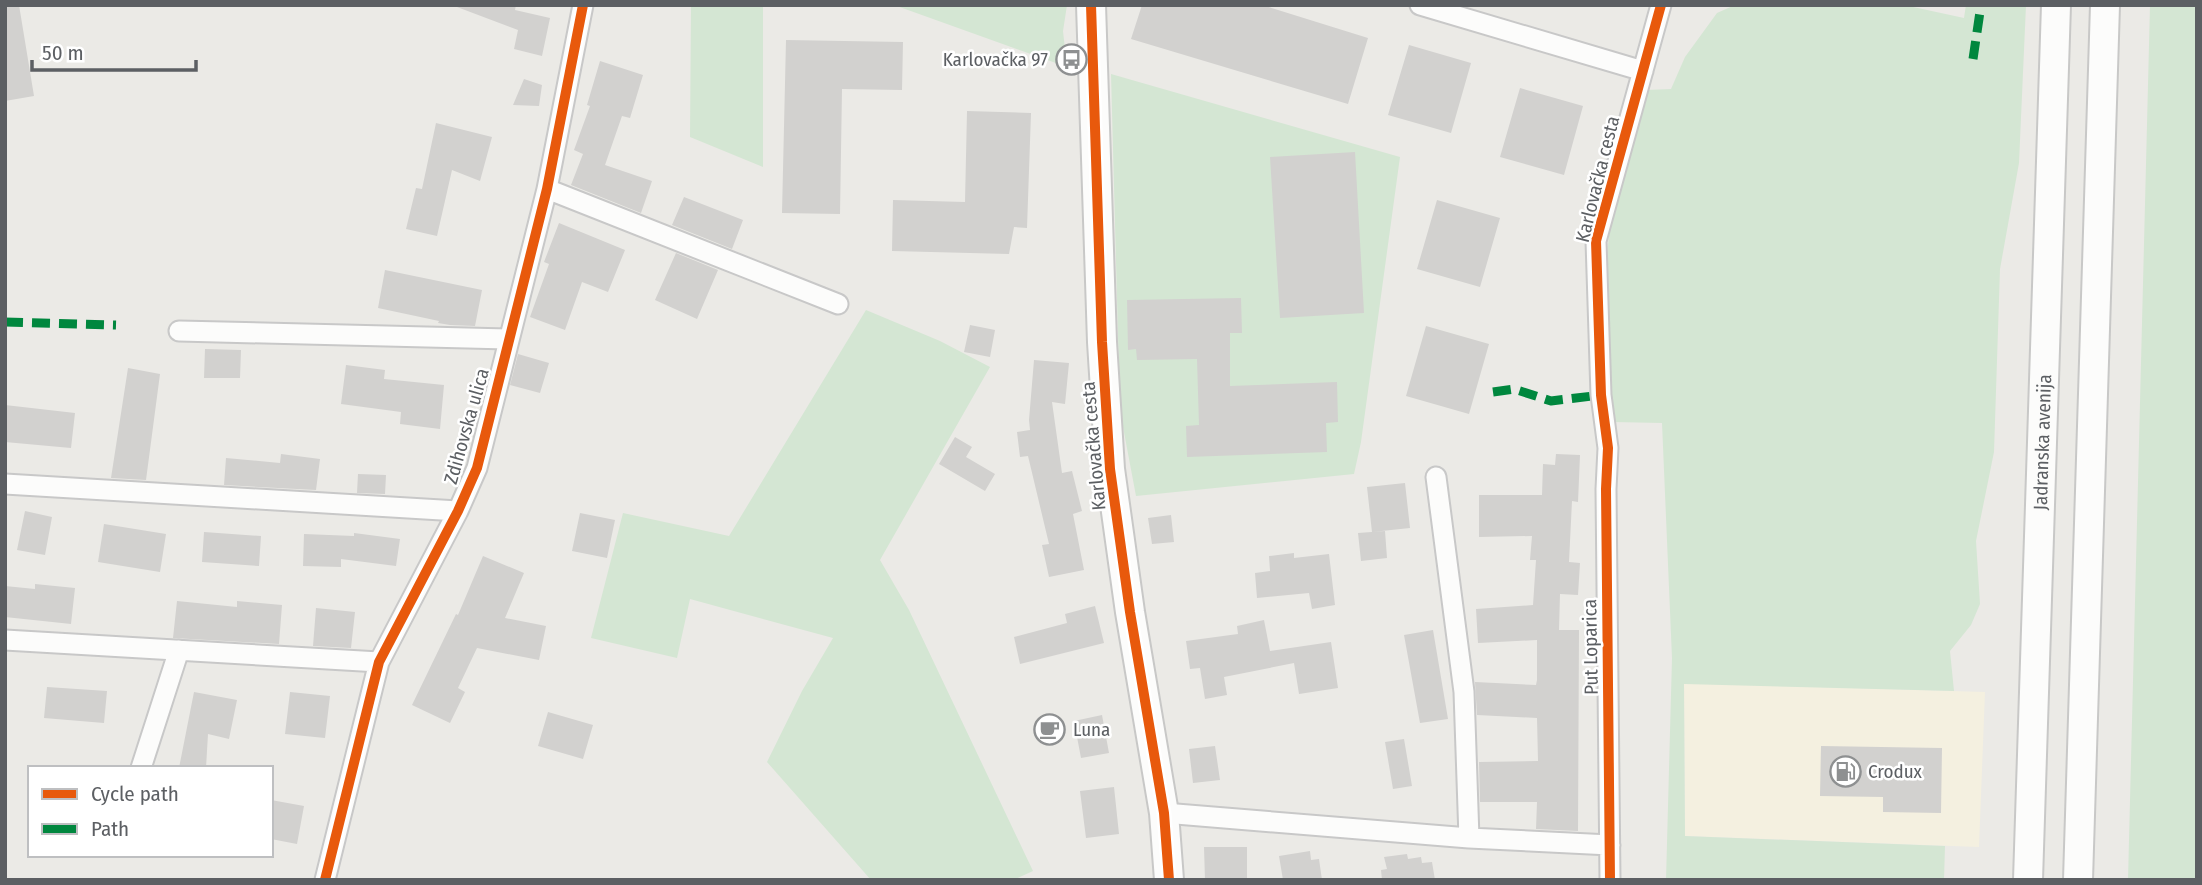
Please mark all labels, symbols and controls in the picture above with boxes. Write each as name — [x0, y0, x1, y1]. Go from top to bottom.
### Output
scale bar — [32, 28, 196, 72]
text: 50 m — [42, 40, 84, 66]
bus stop icon: Karlovačka 97 — [1054, 42, 1088, 76]
place label: Karlovačka 97 — [943, 48, 1048, 71]
street label: Karlovačka cesta — [1571, 114, 1624, 245]
street label: Zdihovska ulica — [439, 366, 494, 487]
street label: Jadranska avenija — [2029, 374, 2056, 511]
street label: Karlovačka cesta — [1076, 381, 1111, 511]
street label: Put Loparica — [1578, 599, 1603, 695]
cafe icon: Luna — [1033, 712, 1067, 746]
place label: Luna — [1073, 718, 1110, 741]
fuel station icon: Crodux — [1828, 754, 1862, 788]
place label: Crodux — [1868, 760, 1923, 783]
legend — [28, 766, 273, 857]
text: Cycle path — [91, 781, 179, 807]
text: Path — [91, 816, 129, 842]

